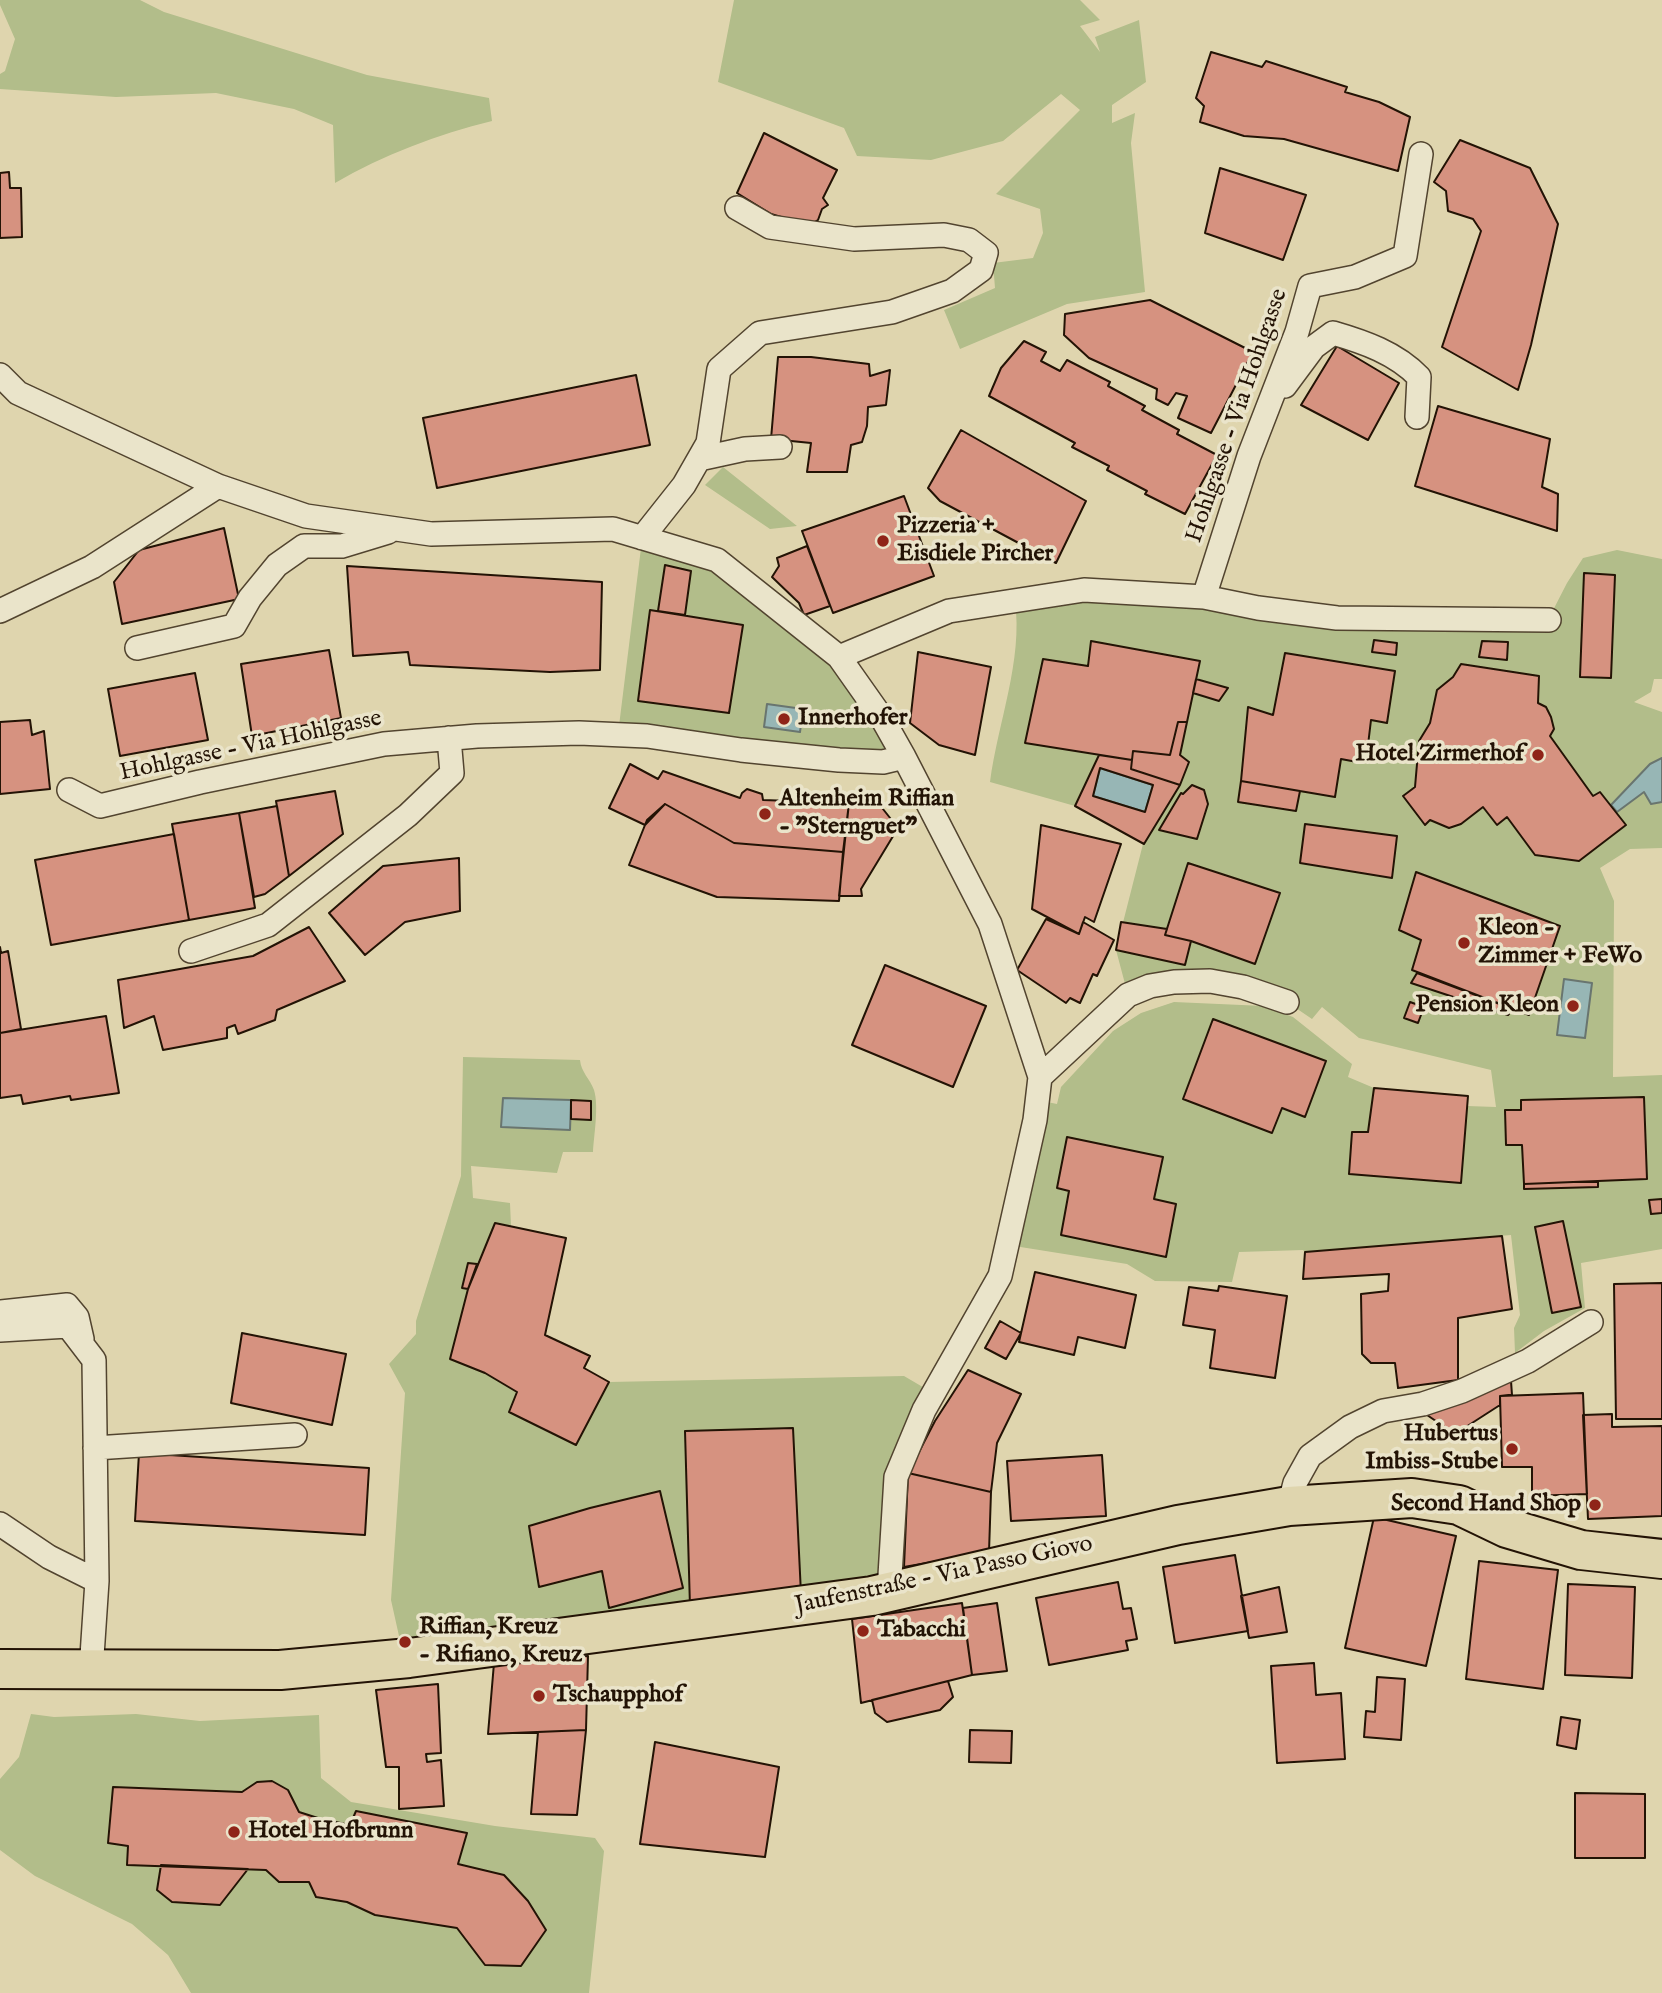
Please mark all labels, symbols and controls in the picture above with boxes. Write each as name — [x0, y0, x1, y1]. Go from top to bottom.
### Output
street label: Hohlgasse - Via Hohlgasse — [1181, 285, 1295, 547]
place label: Pizzeria + Eisdiele Pircher — [897, 513, 1053, 569]
marker: Pizzeria + Eisdiele Pircher — [875, 533, 891, 549]
street label: Hohlgasse - Via Hohlgasse — [118, 705, 384, 789]
place label: Innerhofer — [798, 705, 908, 733]
marker: Innerhofer — [776, 711, 792, 727]
place label: Hotel Zirmerhof — [1355, 741, 1524, 769]
marker: Hotel Zirmerhof — [1530, 747, 1546, 763]
place label: Altenheim Riffian - "Sternguet" — [779, 786, 954, 842]
marker: Altenheim Riffian - "Sternguet" — [757, 806, 773, 822]
place label: Kleon - Zimmer + FeWo — [1478, 915, 1642, 971]
marker: Kleon - Zimmer + FeWo — [1456, 935, 1472, 951]
place label: Pension Kleon — [1416, 992, 1559, 1020]
marker: Pension Kleon — [1565, 998, 1581, 1014]
place label: Hubertus Imbiss-Stube — [1365, 1421, 1498, 1477]
marker: Hubertus Imbiss-Stube — [1504, 1441, 1520, 1457]
place label: Second Hand Shop — [1391, 1491, 1581, 1519]
marker: Second Hand Shop — [1587, 1497, 1603, 1513]
street label: Jaufenstraße - Via Passo Giovo — [793, 1530, 1095, 1622]
place label: Riffian, Kreuz - Rifiano, Kreuz — [419, 1614, 582, 1670]
place label: Tabacchi — [877, 1617, 966, 1645]
marker: Tabacchi — [855, 1623, 871, 1639]
marker: Riffian, Kreuz - Rifiano, Kreuz — [397, 1634, 413, 1650]
place label: Tschaupphof — [553, 1682, 683, 1710]
marker: Tschaupphof — [531, 1688, 547, 1704]
place label: Hotel Hofbrunn — [248, 1818, 414, 1846]
marker: Hotel Hofbrunn — [226, 1824, 242, 1840]

